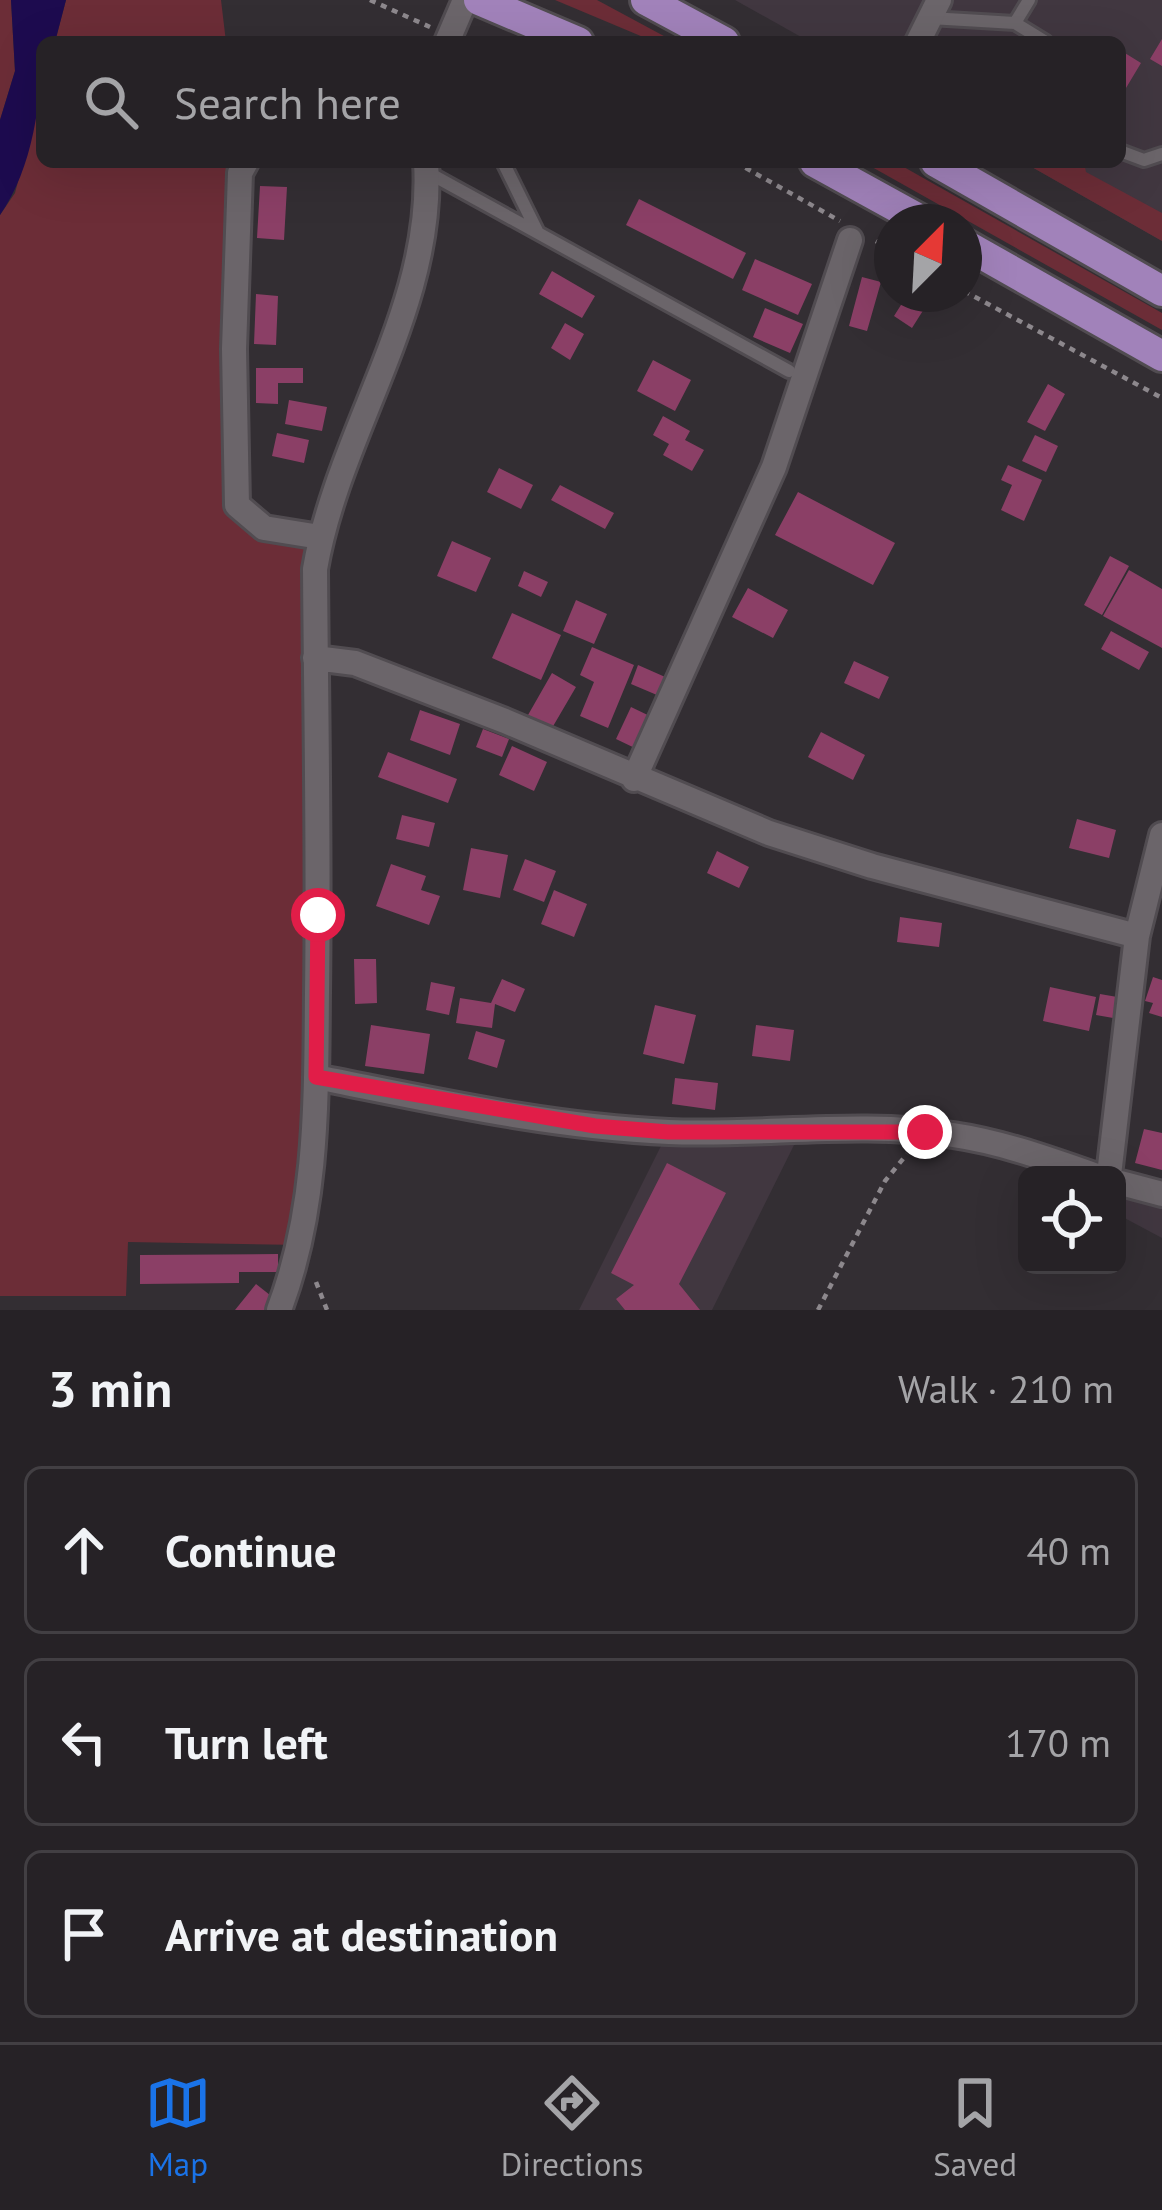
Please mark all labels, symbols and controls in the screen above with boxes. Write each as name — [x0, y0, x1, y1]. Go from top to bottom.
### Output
search box — [36, 36, 1126, 168]
icon: search — [78, 69, 144, 135]
text: Search here — [174, 73, 401, 131]
north arrow — [874, 204, 982, 312]
route start — [291, 888, 345, 942]
route end — [898, 1105, 952, 1159]
map controls — [1018, 1166, 1126, 1274]
button: locate — [1018, 1166, 1126, 1274]
text: 3 min — [48, 1355, 172, 1421]
text: Walk · 210 m — [898, 1363, 1114, 1414]
icon: ahead — [51, 1517, 117, 1583]
text: Continue — [165, 1521, 337, 1579]
text: 40 m — [1026, 1525, 1111, 1576]
icon: left — [51, 1709, 117, 1775]
text: Turn left — [165, 1713, 328, 1771]
text: 170 m — [1005, 1717, 1111, 1768]
icon: arrive — [51, 1901, 117, 1967]
text: Arrive at destination — [165, 1905, 558, 1963]
tab: Map — [145, 2070, 211, 2185]
tab: Directions — [501, 2070, 643, 2185]
tab: Saved — [933, 2070, 1017, 2185]

